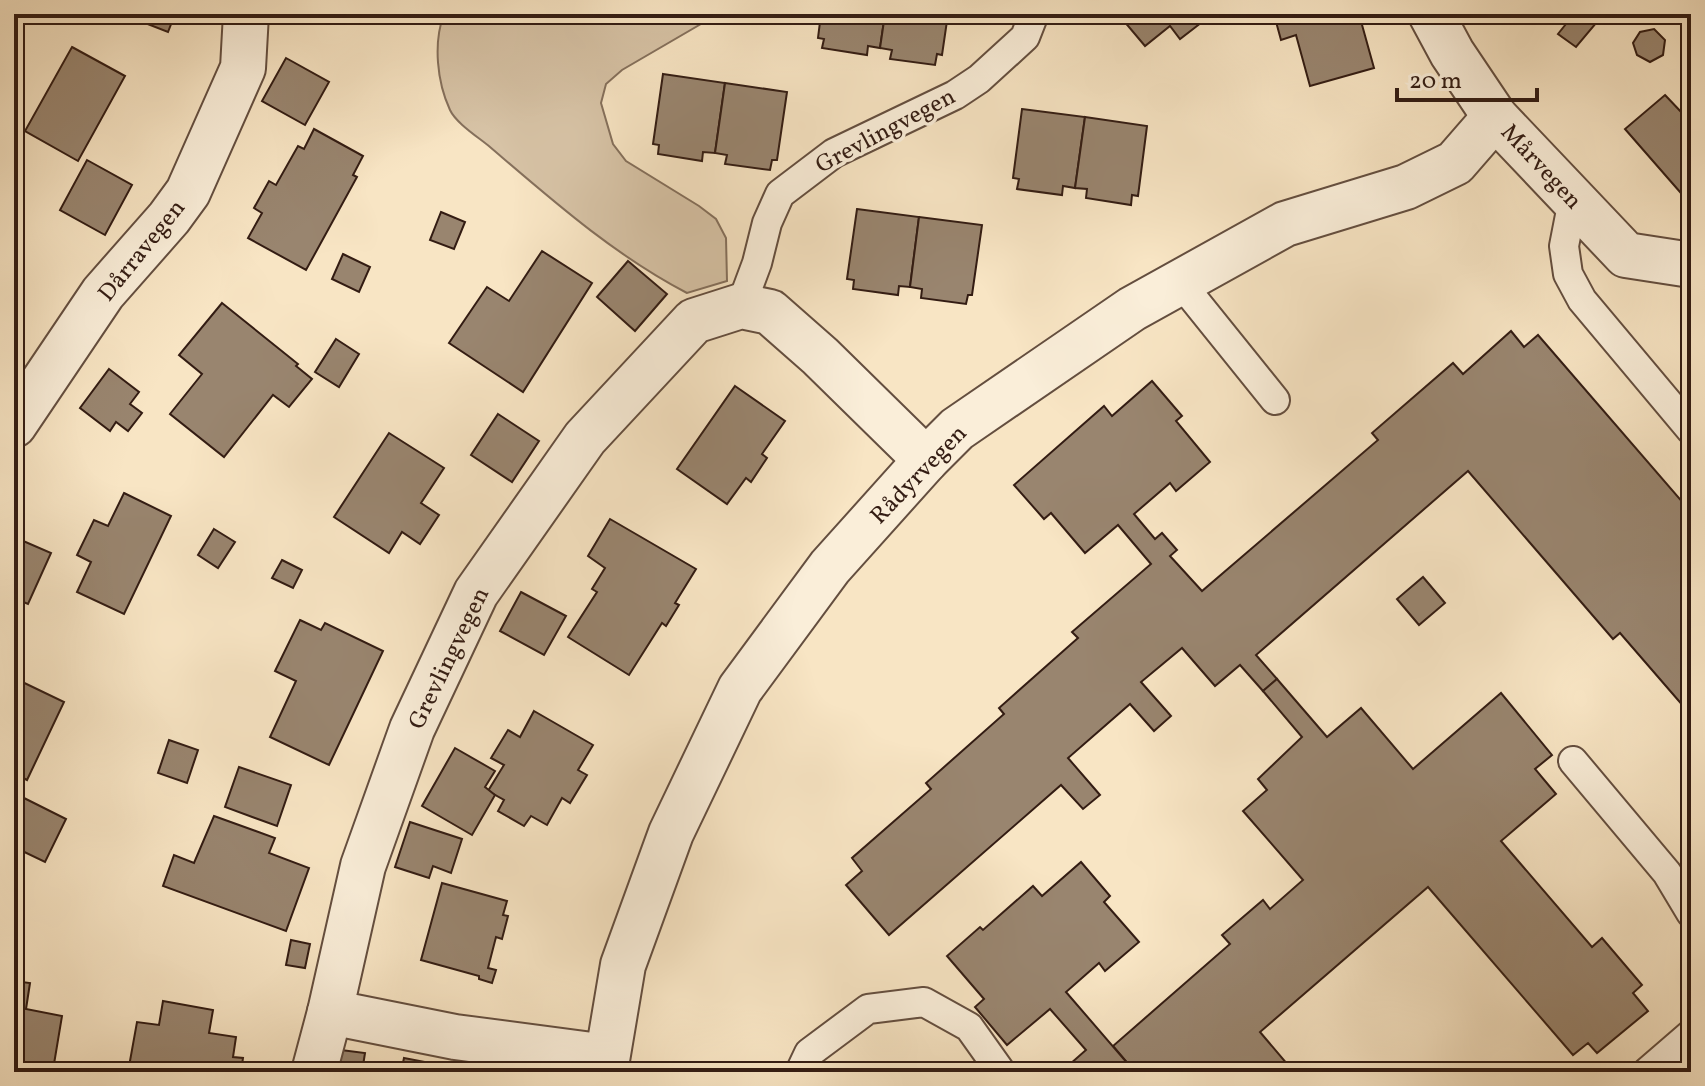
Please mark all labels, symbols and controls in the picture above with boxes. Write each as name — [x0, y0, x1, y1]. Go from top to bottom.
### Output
scale bar — [1397, 52, 1537, 102]
text: 20 m — [1409, 65, 1462, 99]
street label: Grevlingvegen — [810, 81, 962, 183]
street label: Mårvegen — [1492, 117, 1589, 218]
street label: Dårravegen — [91, 193, 194, 310]
street label: Rådyrvegen — [863, 418, 976, 533]
street label: Grevlingvegen — [401, 582, 499, 736]

